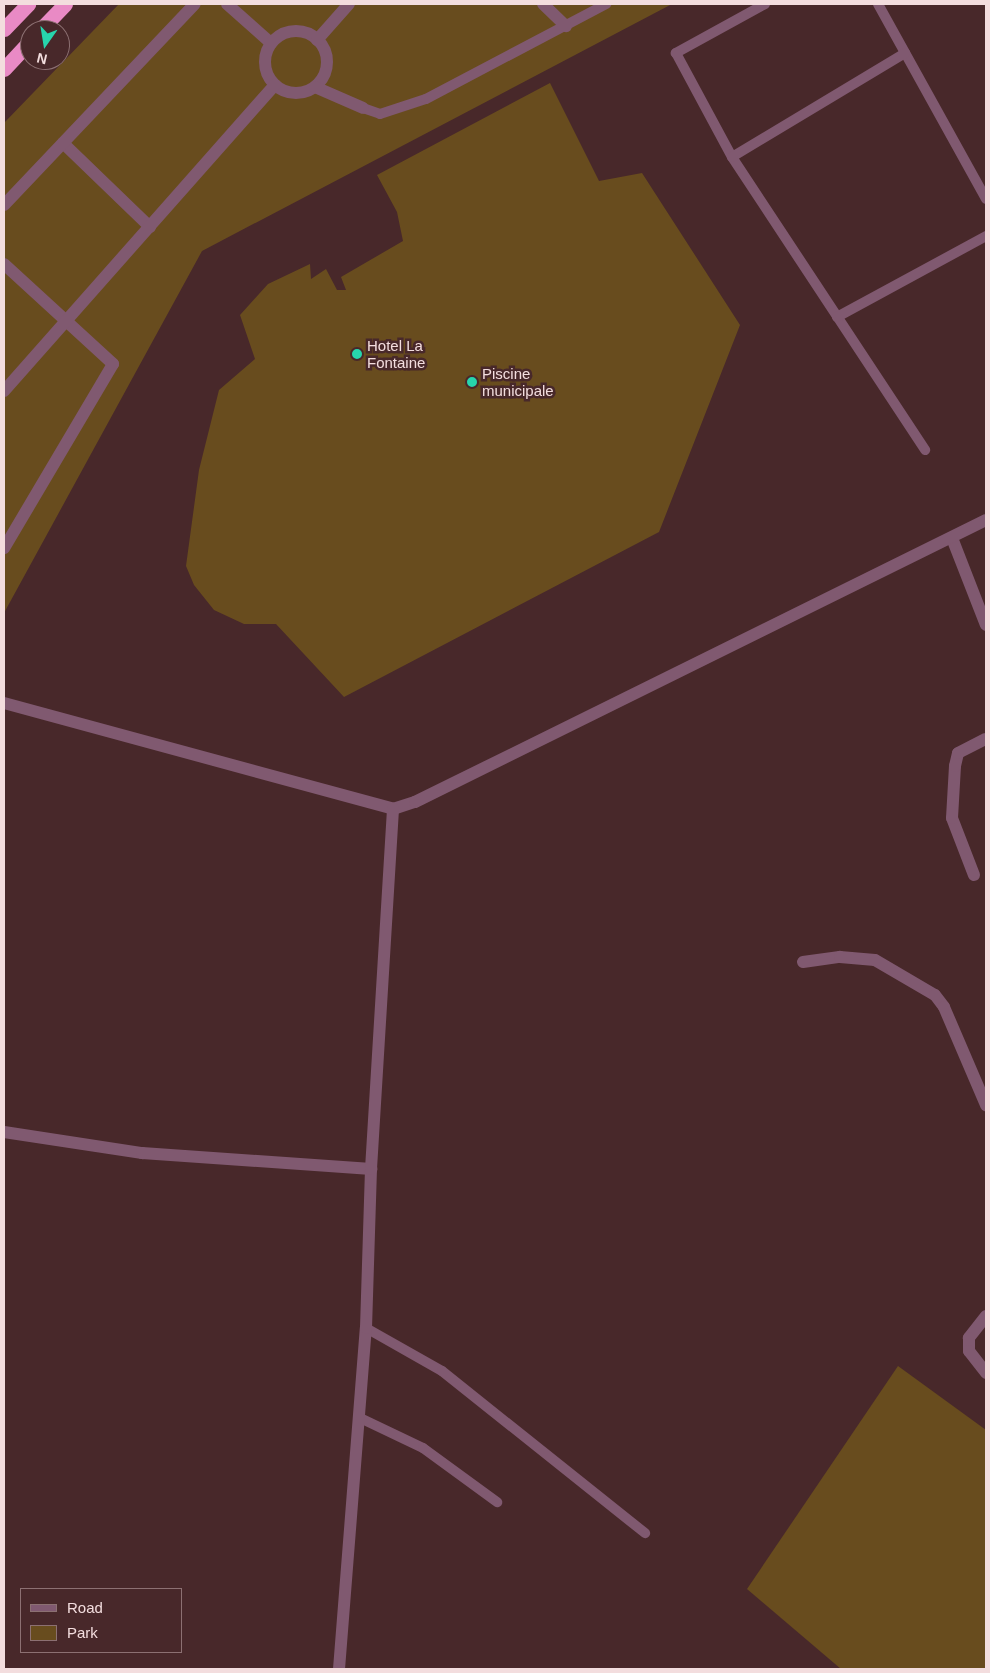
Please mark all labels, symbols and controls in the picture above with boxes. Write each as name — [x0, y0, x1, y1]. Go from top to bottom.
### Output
north arrow — [20, 20, 70, 70]
text: N — [35, 50, 49, 68]
place label: Hotel La Fontaine — [367, 336, 425, 371]
marker: Hotel La Fontaine — [351, 348, 363, 360]
place label: Piscine municipale — [482, 364, 554, 399]
marker: Piscine municipale — [466, 376, 478, 388]
legend — [20, 1588, 182, 1653]
text: Road — [67, 1599, 103, 1616]
text: Park — [67, 1624, 98, 1641]

